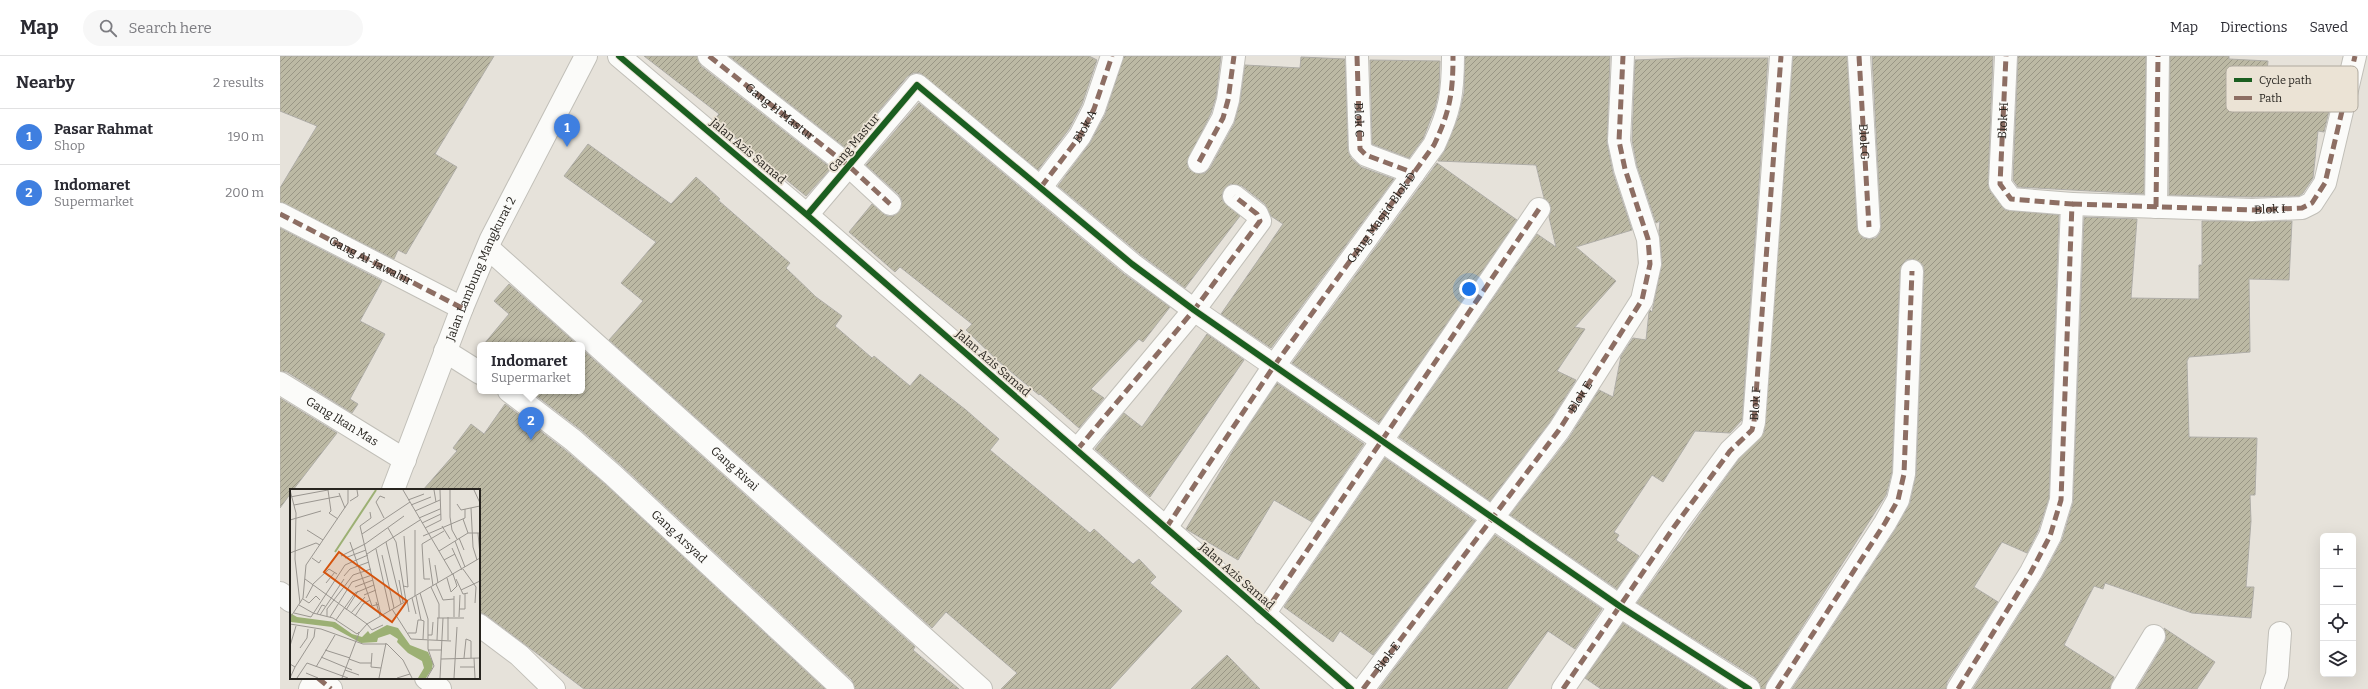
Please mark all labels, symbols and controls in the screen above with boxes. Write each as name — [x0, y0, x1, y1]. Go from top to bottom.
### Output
search box — [83, 10, 363, 46]
text: Map — [20, 16, 59, 39]
icon: search — [97, 17, 119, 39]
text: Search here — [129, 19, 212, 37]
text: Map — [2170, 19, 2198, 36]
text: Directions — [2220, 19, 2288, 36]
text: Saved — [2310, 19, 2348, 36]
legend — [2226, 66, 2358, 112]
text: Nearby — [16, 72, 75, 93]
text: Cycle path — [2259, 74, 2312, 87]
text: 2 results — [213, 75, 264, 90]
street label: Gang H Mastur — [742, 80, 818, 144]
text: Path — [2259, 92, 2282, 105]
street label: Blok C — [1352, 102, 1367, 138]
street label: Blok H — [1995, 102, 2011, 139]
street label: Blok A — [1070, 107, 1100, 146]
street label: Gang Mastur — [826, 110, 883, 175]
pin: 1 — [554, 114, 580, 147]
street label: Jalan Azis Samad — [707, 115, 789, 187]
text: Pasar Rahmat — [54, 120, 153, 138]
street label: Blok G — [1856, 123, 1872, 160]
text: 1 — [26, 129, 32, 144]
text: 190 m — [228, 129, 264, 144]
text: Shop — [54, 138, 85, 153]
street label: GAng Masjid Blok D — [1344, 169, 1419, 266]
text: Indomaret — [54, 176, 131, 194]
text: 2 — [25, 185, 33, 200]
text: 200 m — [225, 185, 264, 200]
text: Supermarket — [54, 194, 134, 209]
street label: Jalan Lambung Mangkurat 2 — [443, 194, 519, 344]
street label: Blok I — [2254, 202, 2286, 217]
street label: Gang Al-Jawahir — [327, 234, 415, 288]
your location — [1459, 279, 1479, 299]
street label: Jalan Azis Samad — [952, 326, 1033, 399]
popup — [477, 342, 585, 394]
text: Indomaret — [491, 352, 568, 370]
text: Supermarket — [491, 370, 571, 385]
street label: Blok E — [1565, 379, 1595, 415]
street label: Blok F — [1747, 386, 1764, 421]
street label: Gang Ikan Mas — [304, 394, 381, 449]
pin: 2 — [518, 407, 544, 440]
street label: Gang Rivai — [708, 444, 762, 494]
inset map — [290, 489, 480, 679]
street label: Gang Arsyad — [648, 507, 710, 566]
map controls — [2320, 533, 2356, 677]
button: + — [2320, 533, 2356, 569]
street label: Jalan Azis Samad — [1196, 539, 1277, 612]
button: − — [2320, 569, 2356, 605]
button: locate — [2320, 605, 2356, 641]
street label: Blok E — [1371, 639, 1403, 675]
button: layers — [2320, 641, 2356, 677]

